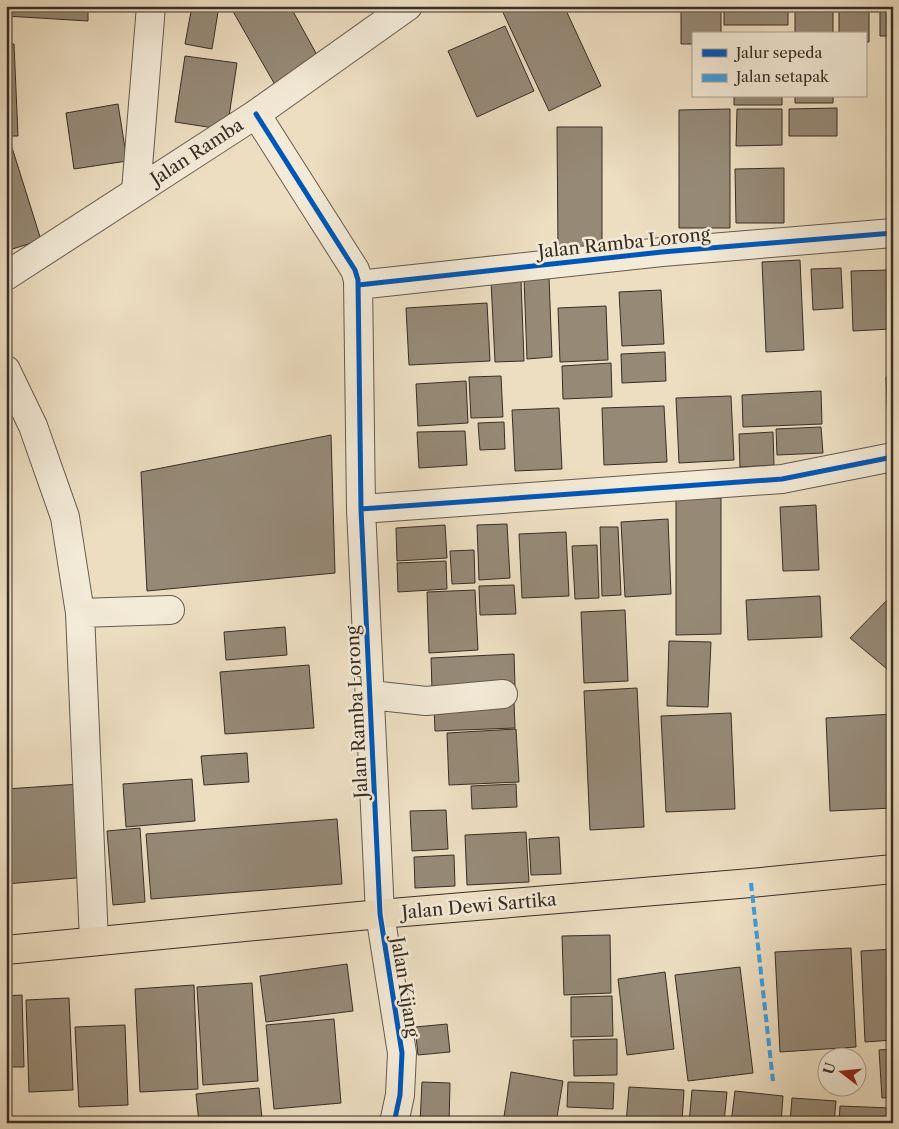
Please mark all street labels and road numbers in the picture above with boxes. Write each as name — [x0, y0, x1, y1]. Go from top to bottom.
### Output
street label: Jalan Ramba — [144, 114, 248, 192]
street label: Jalan Ramba Lorong — [534, 223, 712, 263]
street label: Jalan Ramba Lorong — [341, 625, 373, 802]
street label: Jalan Dewi Sartika — [398, 888, 558, 924]
street label: Jalan Kijang — [386, 932, 424, 1039]

